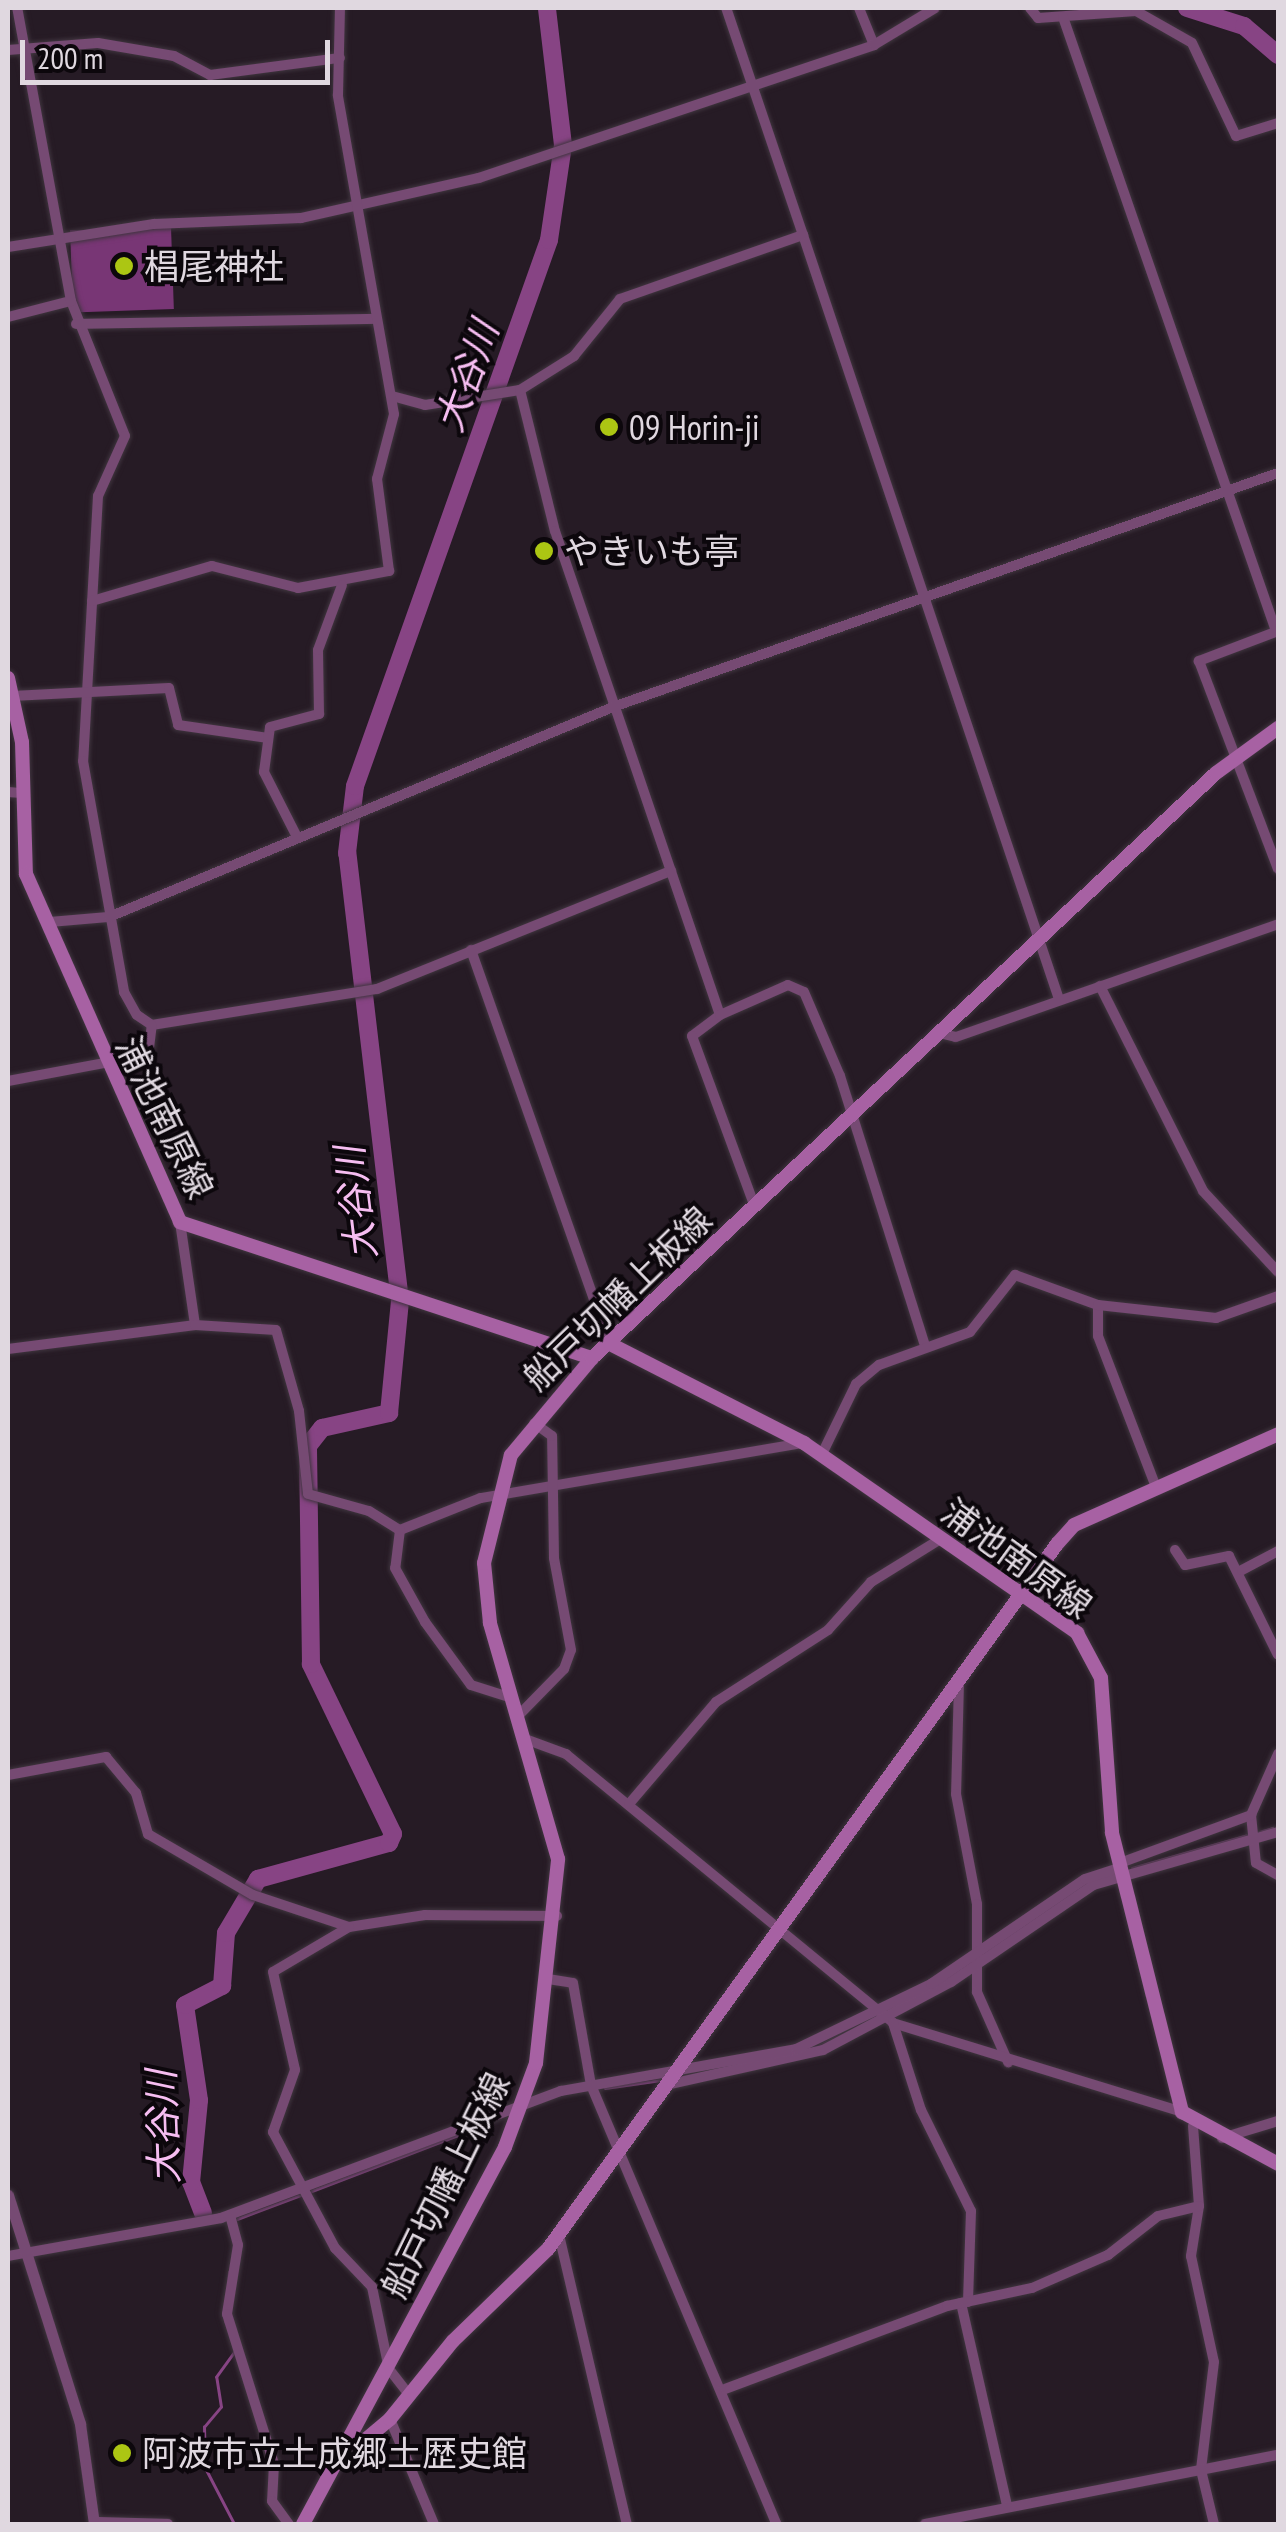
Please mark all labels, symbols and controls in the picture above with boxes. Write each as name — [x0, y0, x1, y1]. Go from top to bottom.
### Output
scale bar — [25, 20, 335, 82]
text: 200 m — [37, 38, 103, 77]
place label: 椙尾神社 — [144, 245, 284, 287]
marker: 椙尾神社 — [113, 255, 135, 277]
water label: 大谷川 — [425, 315, 507, 437]
place label: 09 Horin-ji — [629, 406, 760, 448]
marker: 09 Horin-ji — [598, 416, 620, 438]
place label: やきいも亭 — [564, 530, 739, 572]
marker: やきいも亭 — [533, 540, 555, 562]
street label: 浦池南原線 — [108, 1029, 222, 1205]
water label: 大谷川 — [325, 1144, 385, 1262]
street label: 船戸切幡上板線 — [514, 1198, 720, 1398]
street label: 浦池南原線 — [934, 1490, 1100, 1626]
street label: 船戸切幡上板線 — [372, 2066, 518, 2304]
water label: 大谷川 — [137, 2069, 187, 2185]
place label: 阿波市立土成郷土歴史館 — [142, 2432, 527, 2474]
marker: 阿波市立土成郷土歴史館 — [111, 2442, 133, 2464]

